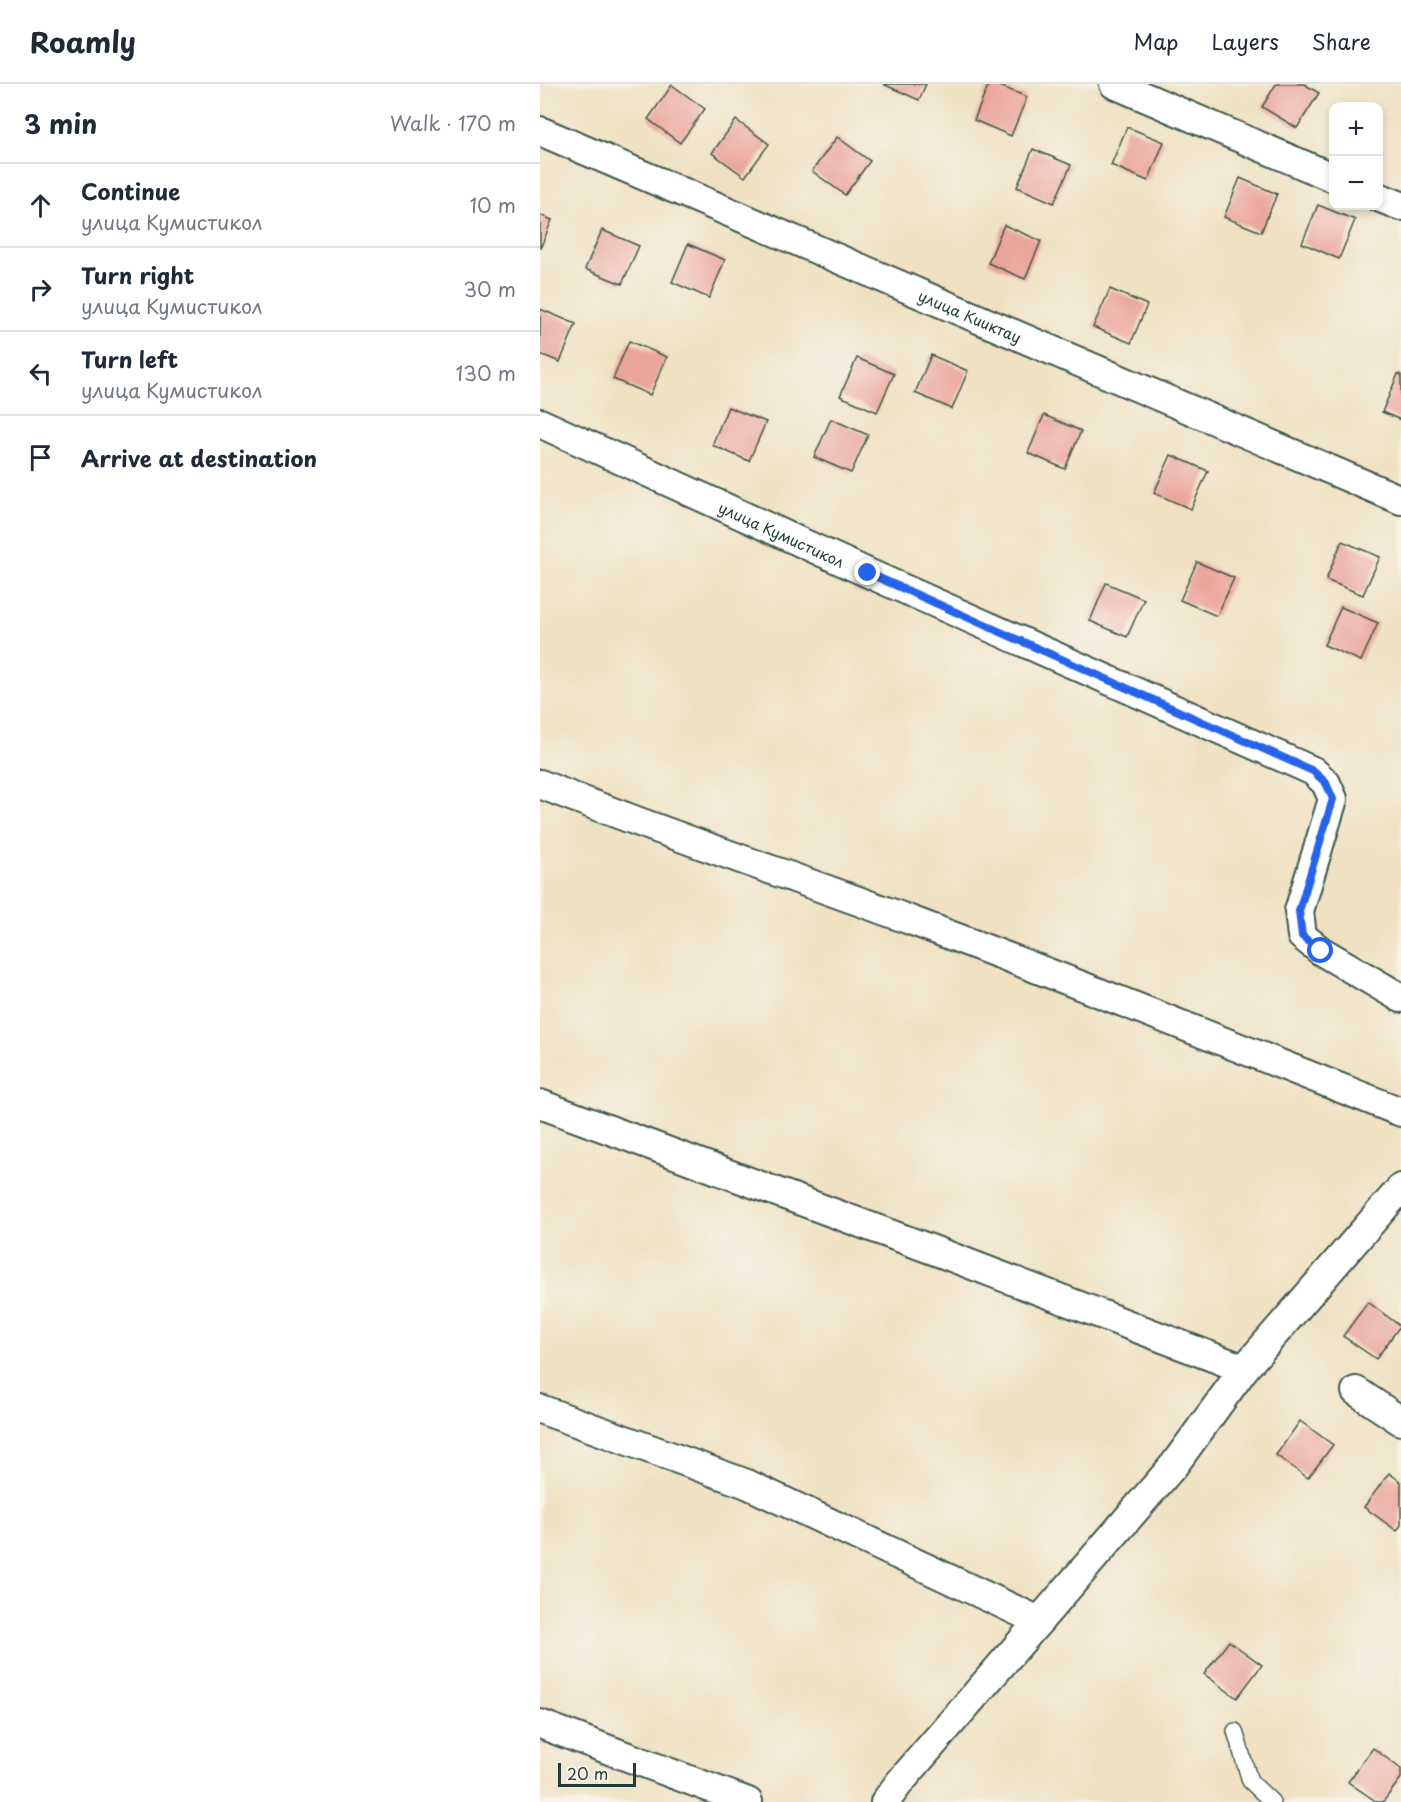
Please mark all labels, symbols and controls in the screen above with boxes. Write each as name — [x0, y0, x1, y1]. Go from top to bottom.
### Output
text: Roamly — [30, 20, 136, 63]
text: Map — [1134, 25, 1178, 57]
text: Layers — [1211, 25, 1279, 57]
text: Share — [1312, 25, 1371, 57]
map controls — [1329, 102, 1383, 210]
button: + — [1329, 102, 1383, 156]
text: 3 min — [24, 104, 97, 143]
text: Walk · 170 m — [390, 108, 516, 138]
button: − — [1329, 156, 1383, 210]
text: Continue — [81, 174, 180, 207]
icon: ahead — [24, 189, 57, 222]
text: 10 m — [469, 190, 516, 220]
text: улица Кумистикол — [81, 207, 263, 237]
text: Turn right — [81, 258, 194, 291]
icon: right — [24, 273, 57, 306]
text: 30 m — [463, 274, 516, 304]
street label: улица Кииктау — [915, 283, 1025, 348]
text: улица Кумистикол — [81, 291, 263, 321]
text: Turn left — [81, 342, 178, 375]
icon: left — [24, 357, 57, 390]
text: 130 m — [456, 358, 516, 388]
text: улица Кумистикол — [81, 375, 263, 405]
icon: arrive — [24, 441, 57, 474]
text: Arrive at destination — [81, 441, 317, 474]
street label: улица Кумистикол — [715, 495, 849, 572]
route end — [854, 559, 880, 585]
route start — [1307, 937, 1333, 963]
scale bar — [558, 1760, 636, 1788]
text: 20 m — [567, 1761, 608, 1785]

